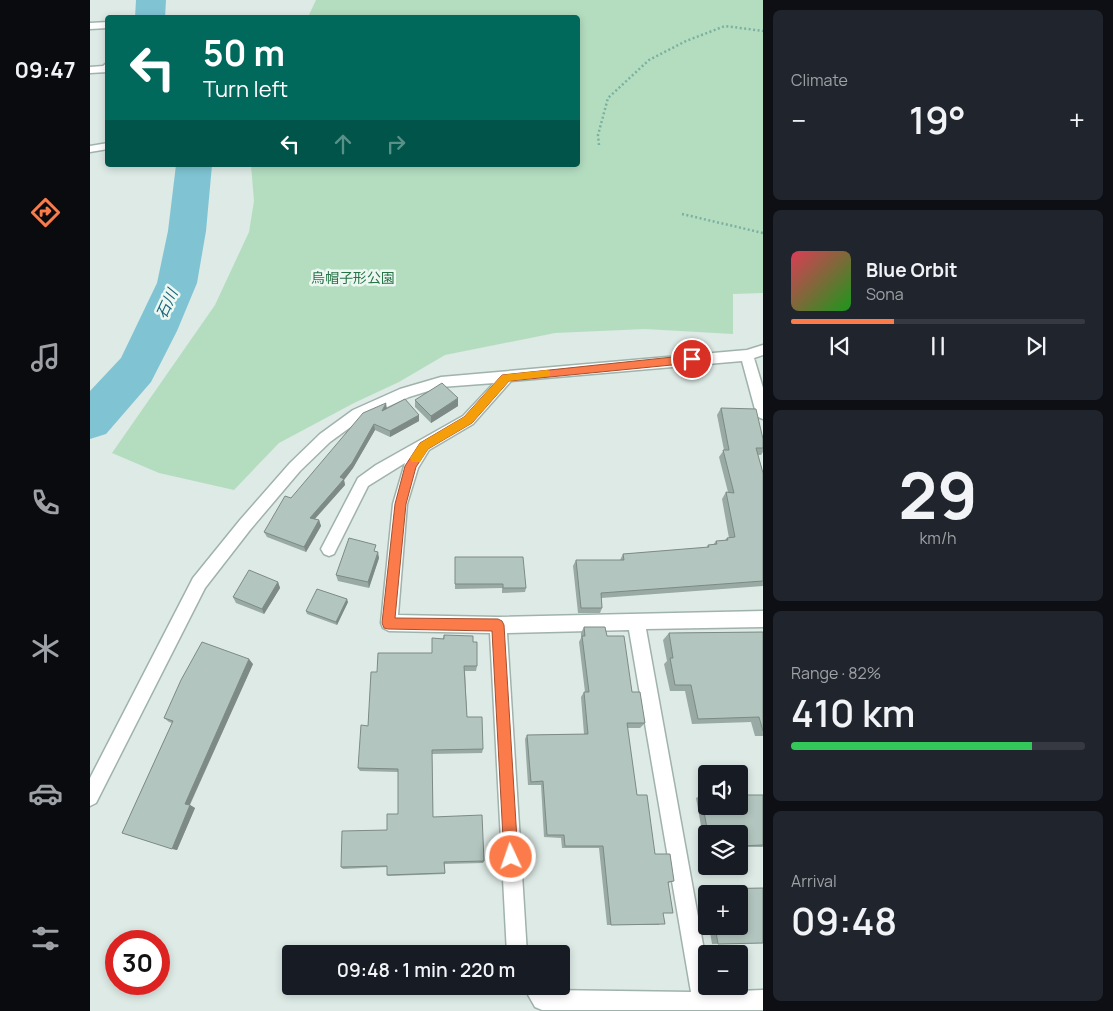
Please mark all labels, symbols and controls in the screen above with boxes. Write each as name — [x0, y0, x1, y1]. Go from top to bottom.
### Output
text: 50 m — [203, 29, 285, 77]
icon: left — [120, 35, 185, 100]
text: 09:47 — [15, 55, 75, 85]
text: Climate — [791, 69, 848, 91]
text: Turn left — [203, 74, 288, 104]
text: 19° — [909, 93, 966, 145]
text: − — [791, 101, 806, 139]
text: + — [1069, 101, 1085, 139]
icon: left — [276, 130, 304, 158]
icon: ahead — [329, 130, 357, 158]
icon: right — [382, 130, 410, 158]
icon: directions — [28, 195, 63, 230]
text: Blue Orbit — [866, 257, 958, 283]
park label: 烏帽子形公園 — [311, 268, 395, 287]
text: Sona — [866, 283, 904, 305]
water label: 石川 — [151, 284, 183, 322]
icon: previous — [826, 332, 854, 360]
icon: pause — [924, 332, 952, 360]
icon: next — [1022, 332, 1050, 360]
pin — [671, 338, 713, 380]
icon: music — [28, 340, 63, 375]
icon: arrive — [678, 345, 706, 373]
text: 29 — [898, 450, 978, 539]
icon: phone — [28, 485, 63, 520]
text: km/h — [919, 527, 957, 549]
icon: climate — [28, 631, 63, 666]
text: Range · 82% — [791, 662, 881, 684]
text: 410 km — [791, 686, 915, 738]
map controls — [698, 765, 748, 995]
button: sound — [698, 765, 748, 815]
icon: car — [28, 776, 63, 811]
button: layers — [698, 825, 748, 875]
position arrow — [484, 830, 536, 882]
text: Arrival — [791, 870, 837, 892]
button: + — [698, 885, 748, 935]
text: 09:48 — [791, 894, 897, 946]
icon: filters — [28, 921, 63, 956]
speed limit sign: 30 — [105, 930, 170, 995]
button: − — [698, 945, 748, 995]
text: 09:48 · 1 min · 220 m — [337, 957, 515, 983]

